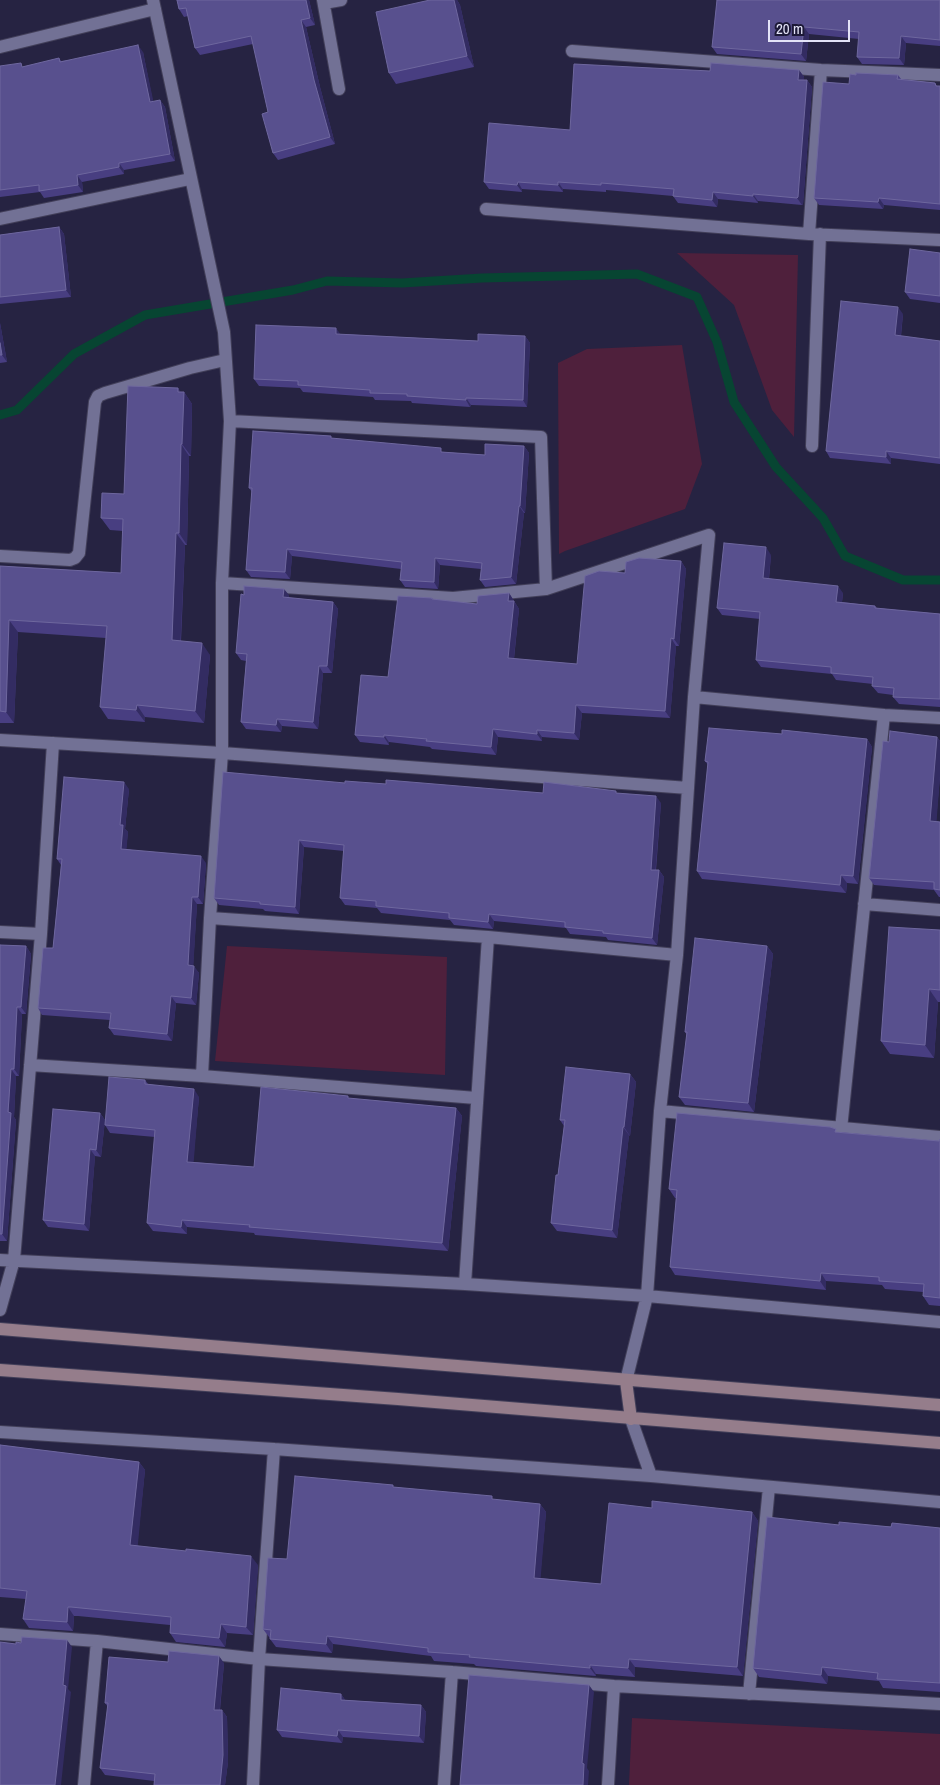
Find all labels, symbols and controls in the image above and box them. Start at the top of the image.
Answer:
scale bar [770,10,852,42]
text: 20 m [776,18,803,39]

